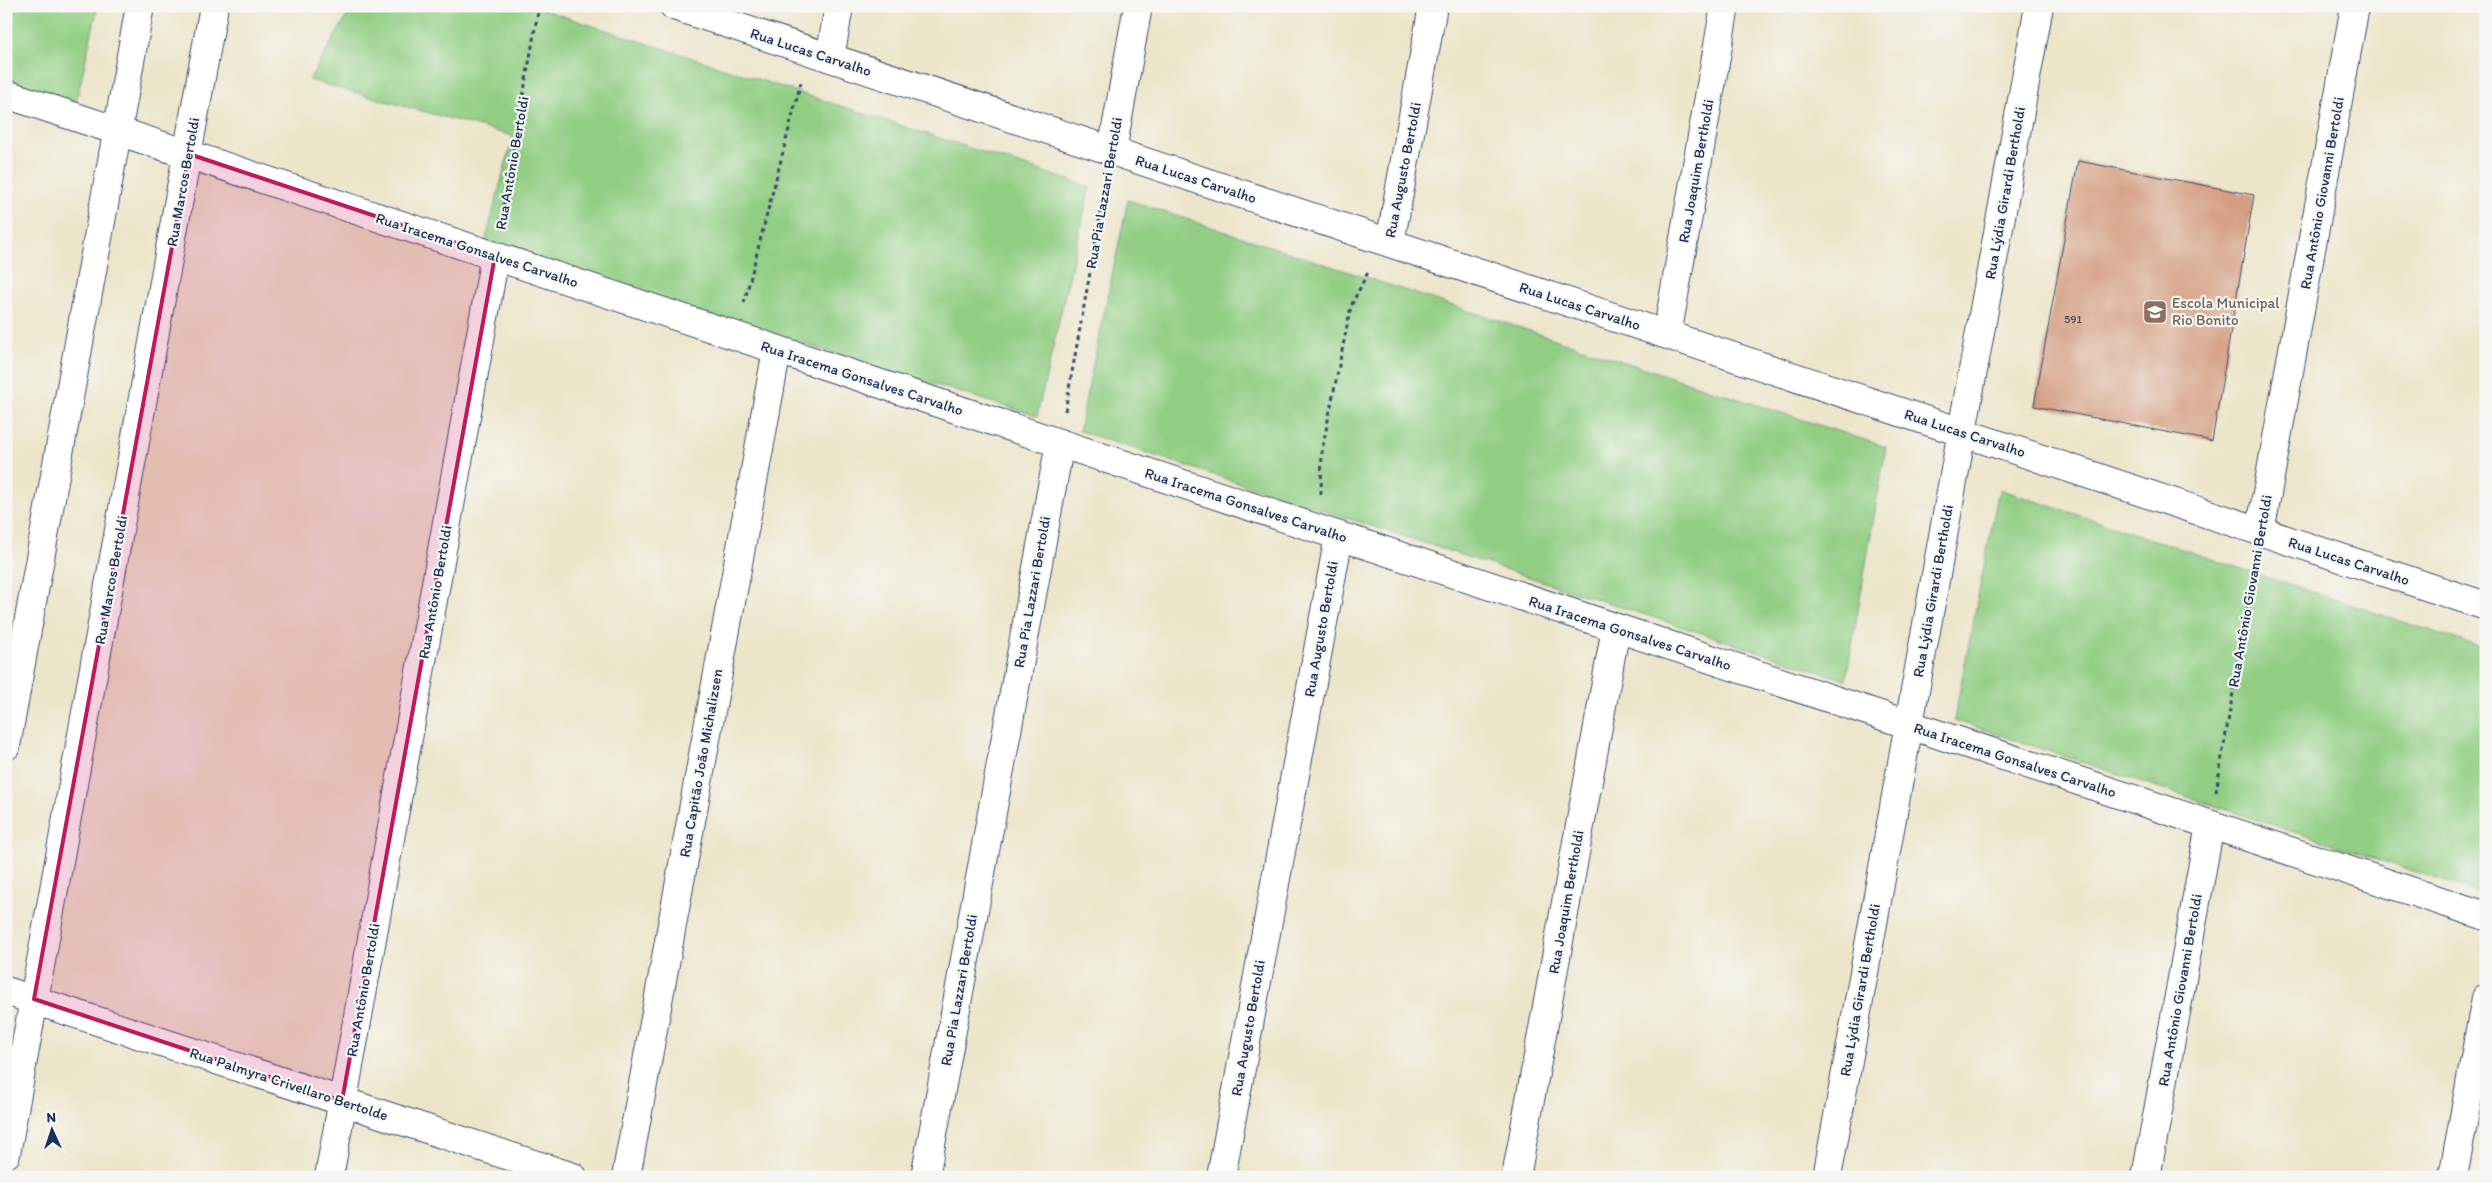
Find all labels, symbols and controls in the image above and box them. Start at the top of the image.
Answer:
street label: Rua Lucas Carvalho [748,24,874,80]
street label: Rua Antônio Bertoldi [491,95,533,231]
street label: Rua Antônio Giovanni Bertoldi [2296,95,2348,291]
street label: Rua Joaquim Bertholdi [1674,98,1718,244]
street label: Rua Augusto Bertoldi [1381,101,1425,239]
street label: Rua Lýdia Girardi Bertholdi [1981,105,2029,281]
street label: Rua Marcos Bertoldi [163,116,203,248]
street label: Rua Pia Lazzari Bertoldi [1082,116,1126,270]
street label: Rua Lucas Carvalho [1133,151,1259,207]
street label: Rua Iracema Gonsalves Carvalho [373,209,581,291]
street label: Rua Lucas Carvalho [1517,278,1643,334]
place label: Escola Municipal Rio Bonito [2172,294,2280,329]
school or university icon: Escola Municipal Rio Bonito [2142,299,2168,325]
house number: 591 [2064,312,2082,326]
street label: Rua Iracema Gonsalves Carvalho [758,337,966,419]
street label: Rua Lucas Carvalho [1902,405,2028,461]
street label: Rua Iracema Gonsalves Carvalho [1142,464,1350,546]
street label: Rua Antônio Giovanni Bertoldi [2224,493,2276,689]
street label: Rua Lýdia Girardi Bertholdi [1909,503,1957,679]
street label: Rua Marcos Bertoldi [91,514,131,646]
street label: Rua Pia Lazzari Bertoldi [1010,515,1054,669]
street label: Rua Antônio Bertoldi [414,524,456,660]
street label: Rua Lucas Carvalho [2286,533,2412,589]
street label: Rua Augusto Bertoldi [1300,560,1342,698]
street label: Rua Iracema Gonsalves Carvalho [1526,592,1734,674]
street label: Rua Capitão João Michalizsen [676,667,727,859]
street label: Rua Iracema Gonsalves Carvalho [1911,719,2119,801]
street label: Rua Joaquim Bertholdi [1544,829,1588,975]
street label: Rua Antônio Giovanni Bertoldi [2154,892,2206,1088]
street label: Rua Lýdia Girardi Bertholdi [1836,902,1884,1078]
street label: Rua Pia Lazzari Bertoldi [937,913,981,1067]
street label: Rua Antônio Bertoldi [342,922,384,1058]
street label: Rua Augusto Bertoldi [1227,959,1269,1097]
street label: Rua Palmyra Crivellaro Bertolde [188,1043,390,1125]
north arrow [28,1106,78,1156]
text: N [46,1109,57,1126]

